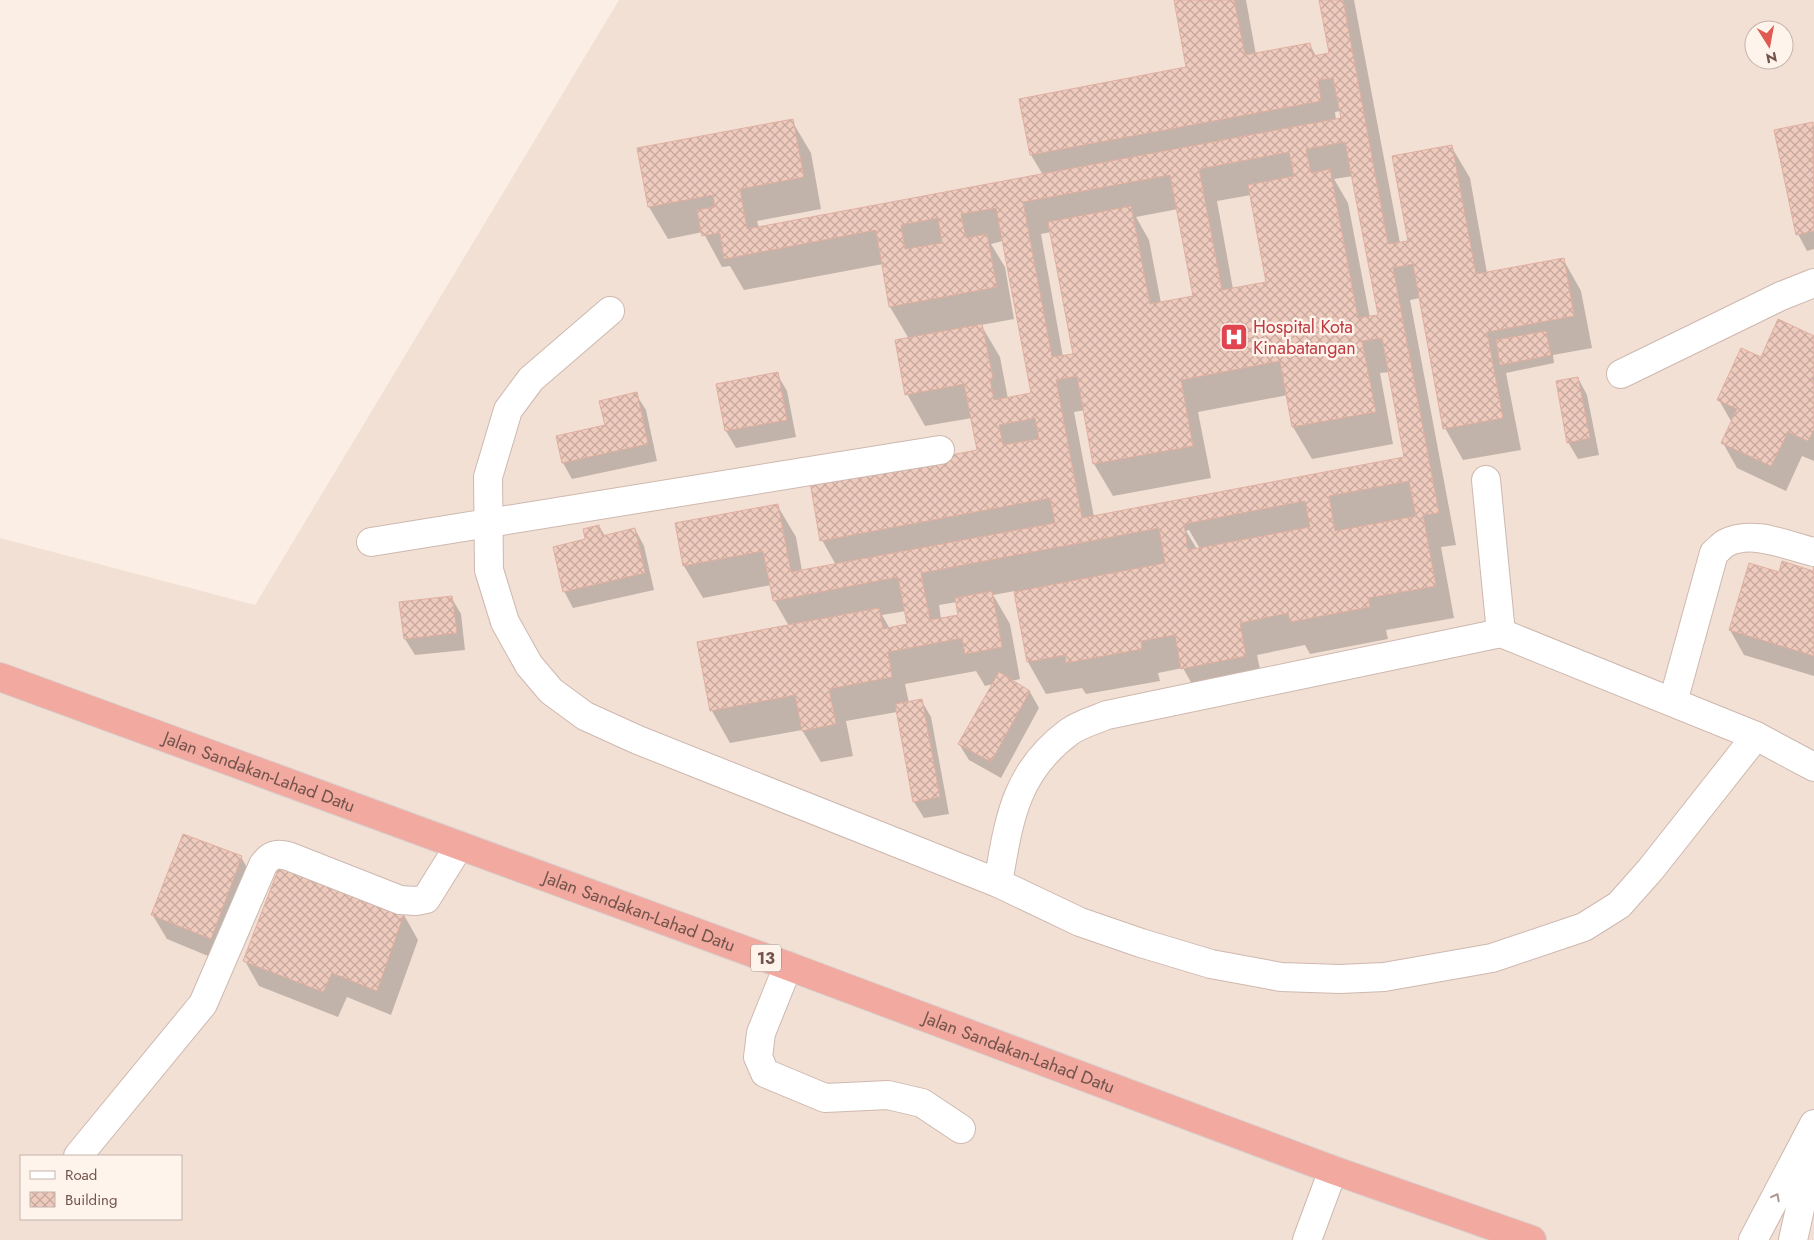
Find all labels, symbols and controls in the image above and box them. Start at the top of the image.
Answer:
north arrow [1744,20,1794,70]
text: N [1764,47,1779,69]
place label: Hospital Kota Kinabatangan [1253,314,1356,361]
hospital icon: Hospital Kota Kinabatangan [1219,322,1249,352]
street label: Jalan Sandakan-Lahad Datu [158,724,359,819]
street label: Jalan Sandakan-Lahad Datu [538,864,739,959]
road number: 13 [751,944,781,971]
street label: Jalan Sandakan-Lahad Datu [918,1004,1119,1100]
legend [20,1155,182,1220]
text: Road [65,1164,97,1186]
text: Building [65,1189,117,1211]
one-way arrow [1770,1193,1780,1202]

